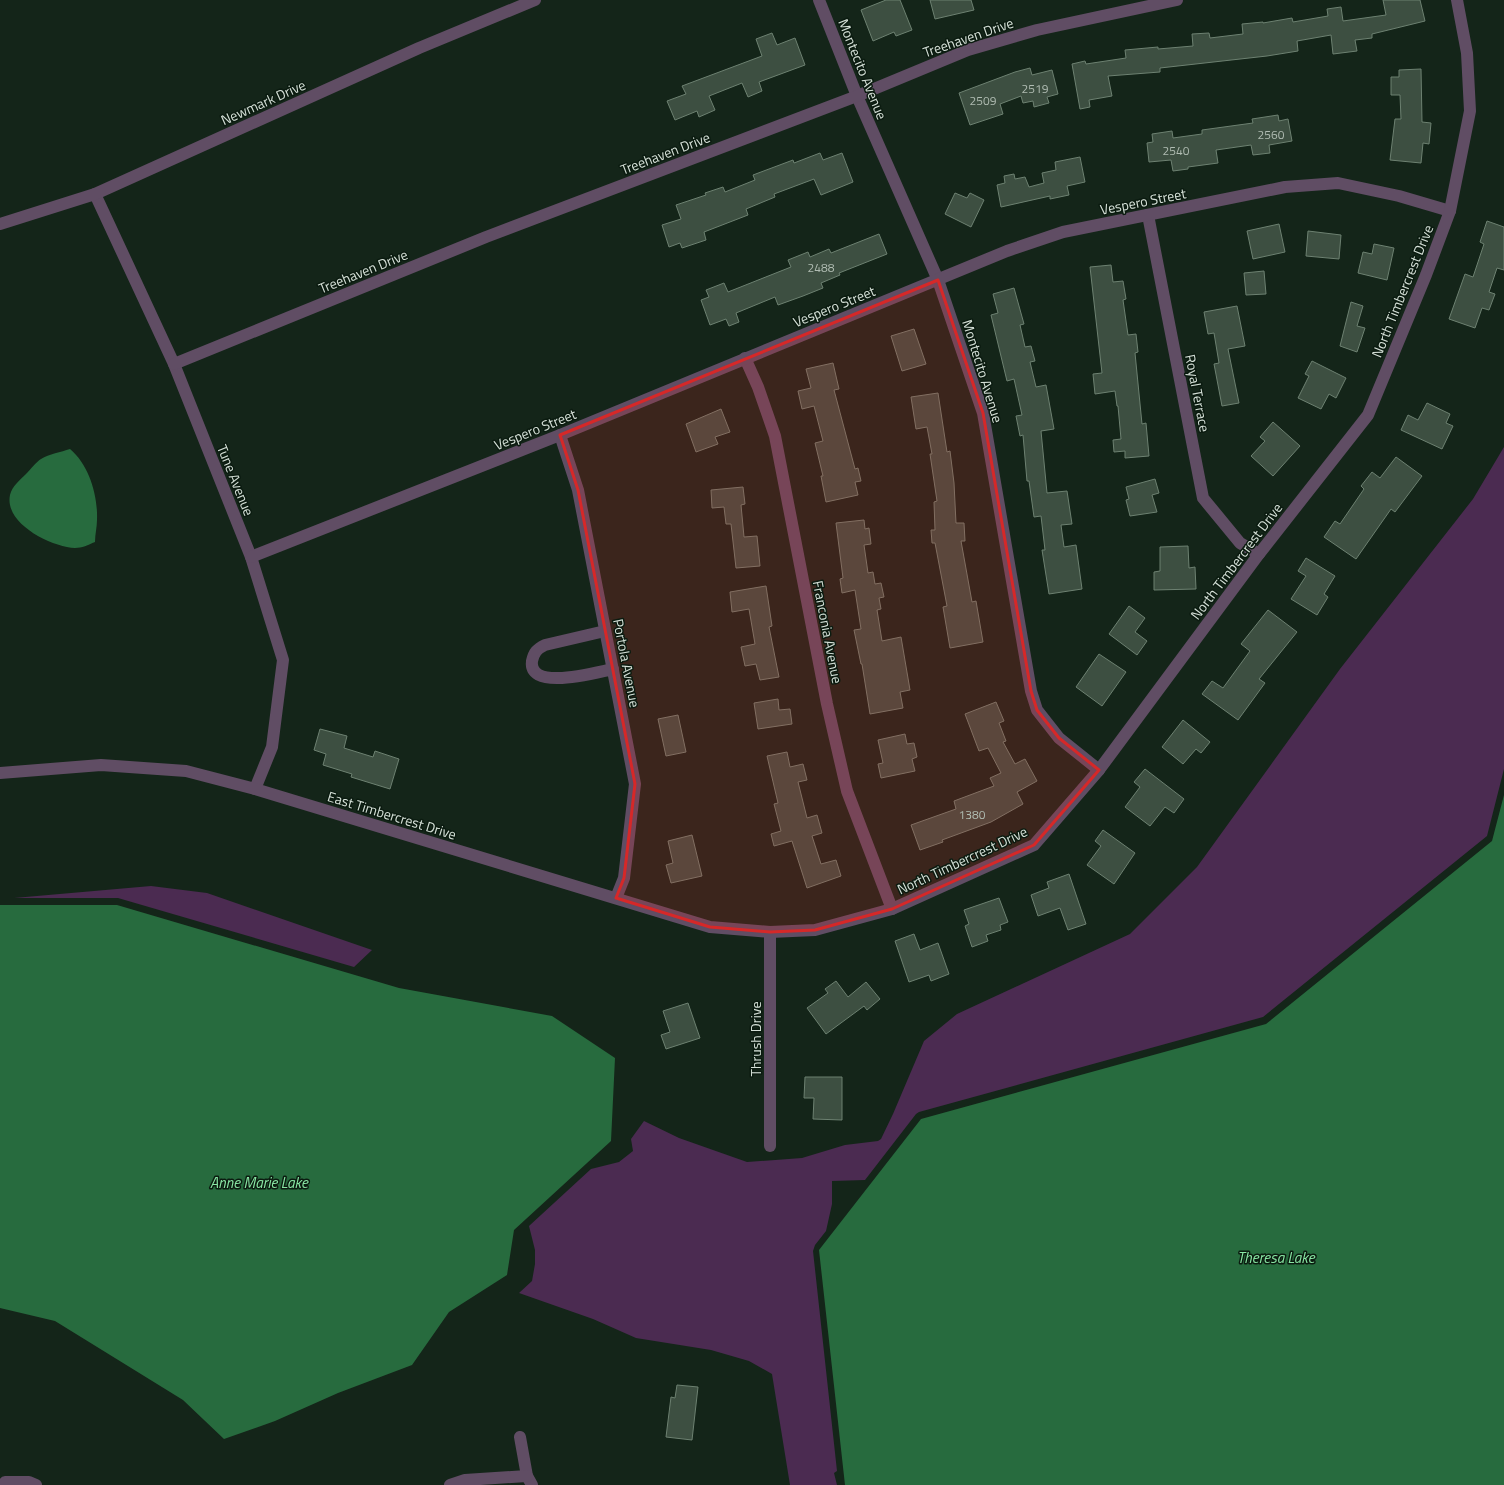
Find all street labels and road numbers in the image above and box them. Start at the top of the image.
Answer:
street label: Treehaven Drive [920,12,1016,62]
street label: Montecito Avenue [833,16,893,122]
street label: Newmark Drive [217,74,309,130]
street label: Treehaven Drive [617,126,713,180]
street label: Vespero Street [1098,182,1188,220]
street label: North Timbercrest Drive [1366,222,1438,360]
street label: Treehaven Drive [315,244,411,298]
street label: Vespero Street [790,280,878,332]
street label: Montecito Avenue [957,317,1009,425]
street label: Royal Terrace [1180,352,1216,434]
street label: Vespero Street [491,403,579,455]
street label: Tune Avenue [212,441,260,519]
street label: North Timbercrest Drive [1185,498,1287,624]
street label: Franconia Avenue [808,579,848,685]
street label: Portola Avenue [608,617,646,709]
street label: East Timbercrest Drive [325,785,459,845]
street label: North Timbercrest Drive [893,821,1031,899]
street label: Thrush Drive [745,1002,766,1076]

